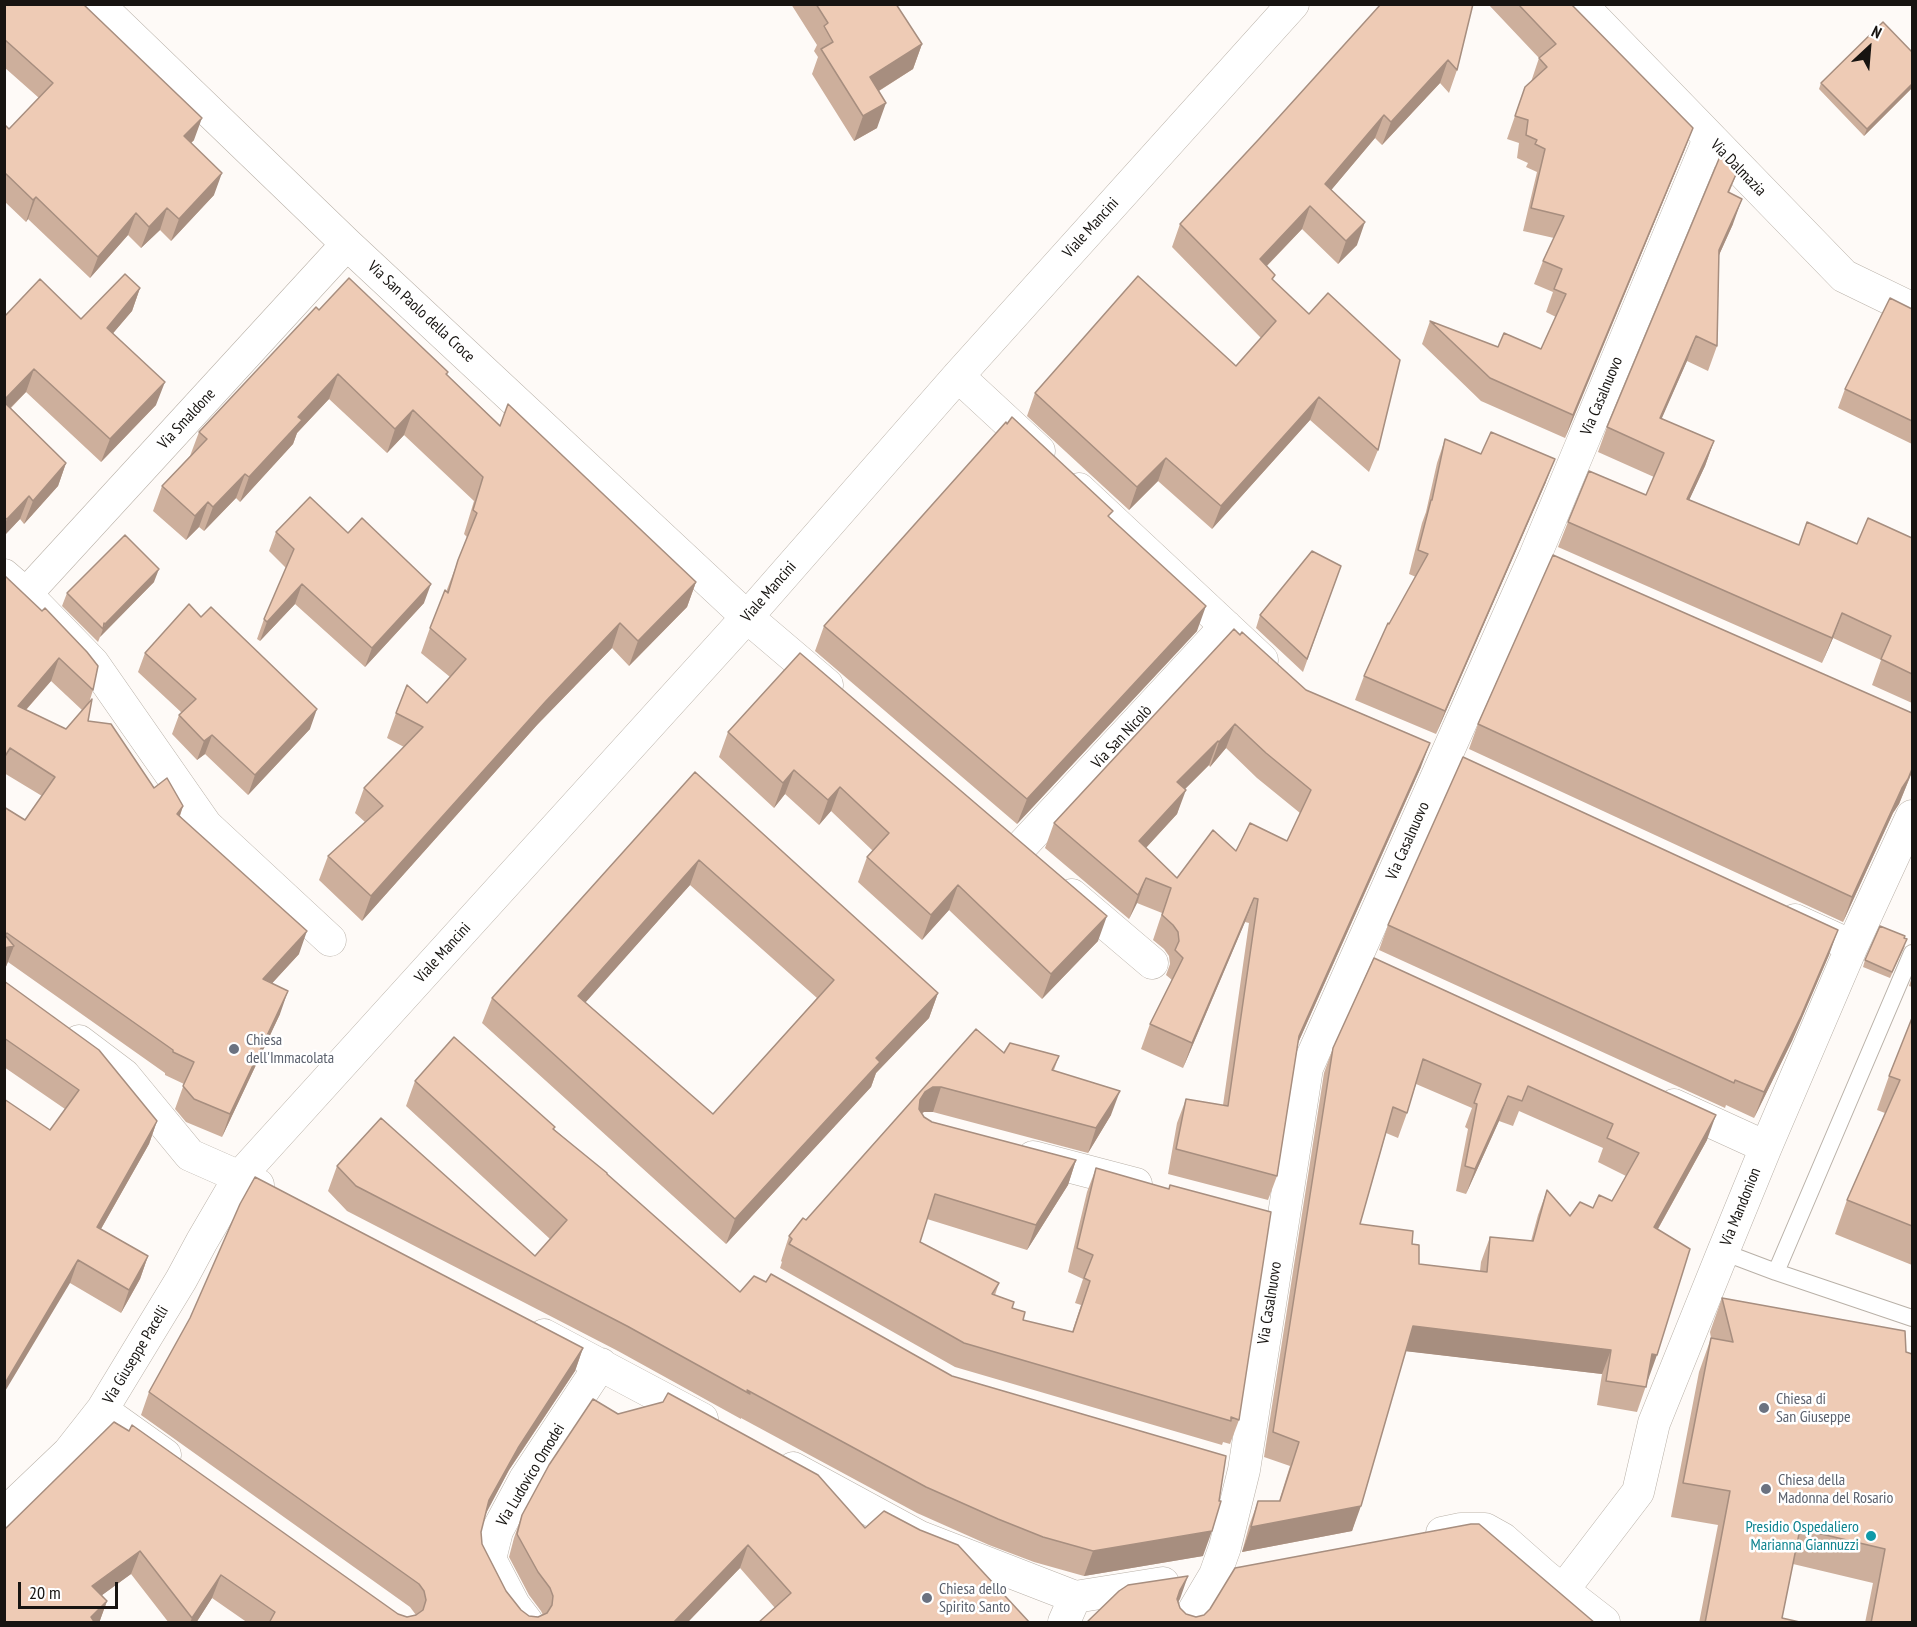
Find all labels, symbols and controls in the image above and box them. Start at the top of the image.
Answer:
north arrow [1839,18,1899,78]
text: N [1869,21,1885,43]
street label: Via Dalmazia [1706,136,1770,200]
street label: Viale Mancini [1059,194,1123,262]
street label: Via San Paolo della Croce [363,257,479,367]
street label: Via Casalnuovo [1577,354,1627,438]
street label: Via Smaldone [154,385,220,453]
street label: Viale Mancini [737,558,801,626]
street label: Via San Nicolò [1088,701,1156,773]
street label: Via Casalnuovo [1382,799,1434,883]
street label: Viale Mancini [411,919,475,987]
place label: Chiesa dell'Immacolata [246,1030,334,1068]
marker: Chiesa dell'Immacolata [227,1042,241,1056]
street label: Via Mandonion [1717,1165,1765,1249]
street label: Via Casalnuovo [1254,1260,1286,1346]
street label: Via Giuseppe Pacelli [99,1302,173,1408]
place label: Chiesa di San Giuseppe [1776,1389,1850,1427]
marker: Chiesa di San Giuseppe [1757,1401,1771,1415]
street label: Via Ludovico Omodei [493,1420,569,1530]
place label: Chiesa della Madonna del Rosario [1778,1470,1893,1508]
marker: Chiesa della Madonna del Rosario [1759,1482,1773,1496]
place label: Presidio Ospedaliero Marianna Giannuzzi [1745,1517,1859,1555]
marker: Presidio Ospedaliero Marianna Giannuzzi [1864,1529,1878,1543]
scale bar [21,1570,122,1608]
place label: Chiesa dello Spirito Santo [939,1579,1010,1617]
text: 20 m [29,1581,61,1604]
marker: Chiesa dello Spirito Santo [920,1591,934,1605]

